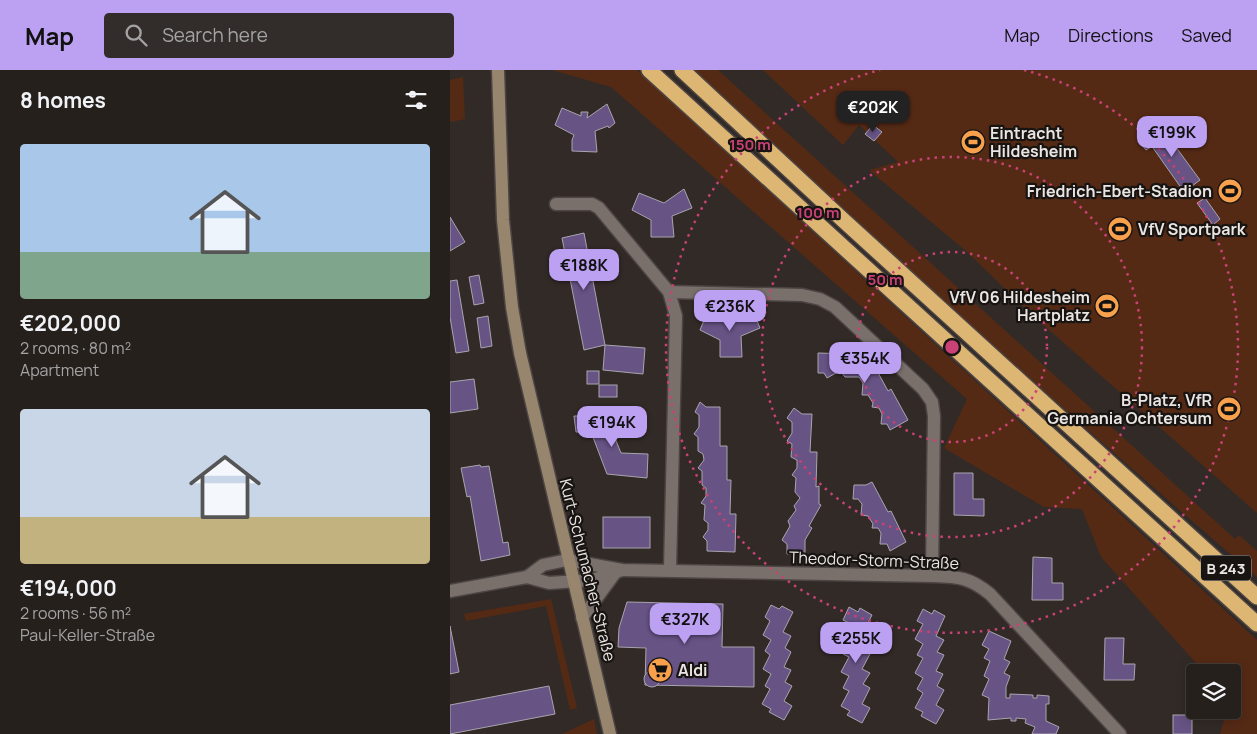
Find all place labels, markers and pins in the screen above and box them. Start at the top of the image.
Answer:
pin: €202K [838,90,908,133]
pin: €199K [1137,116,1207,158]
place label: Eintracht Hildesheim [990,122,1077,162]
sports icon: Eintracht Hildesheim [960,129,986,155]
sports icon: Friedrich-Ebert-Stadion [1217,178,1243,204]
place label: Friedrich-Ebert-Stadion [1027,180,1212,202]
sports icon: VfV Sportpark [1107,216,1133,242]
place label: VfV Sportpark [1138,218,1246,240]
pin: €188K [549,248,619,291]
place label: VfV 06 Hildesheim Hartplatz [949,286,1090,326]
pin: €236K [695,290,765,332]
sports icon: VfV 06 Hildesheim Hartplatz [1094,293,1120,319]
centre of rings [943,338,961,356]
pin: €354K [830,342,900,384]
place label: B-Platz, VfR Germania Ochtersum [1047,389,1212,429]
sports icon: B-Platz, VfR Germania Ochtersum [1216,396,1242,422]
pin: €194K [577,406,647,448]
pin: €327K [650,602,720,645]
pin: €255K [821,622,891,664]
supermarket icon: Aldi [647,657,673,683]
place label: Aldi [678,659,708,681]

